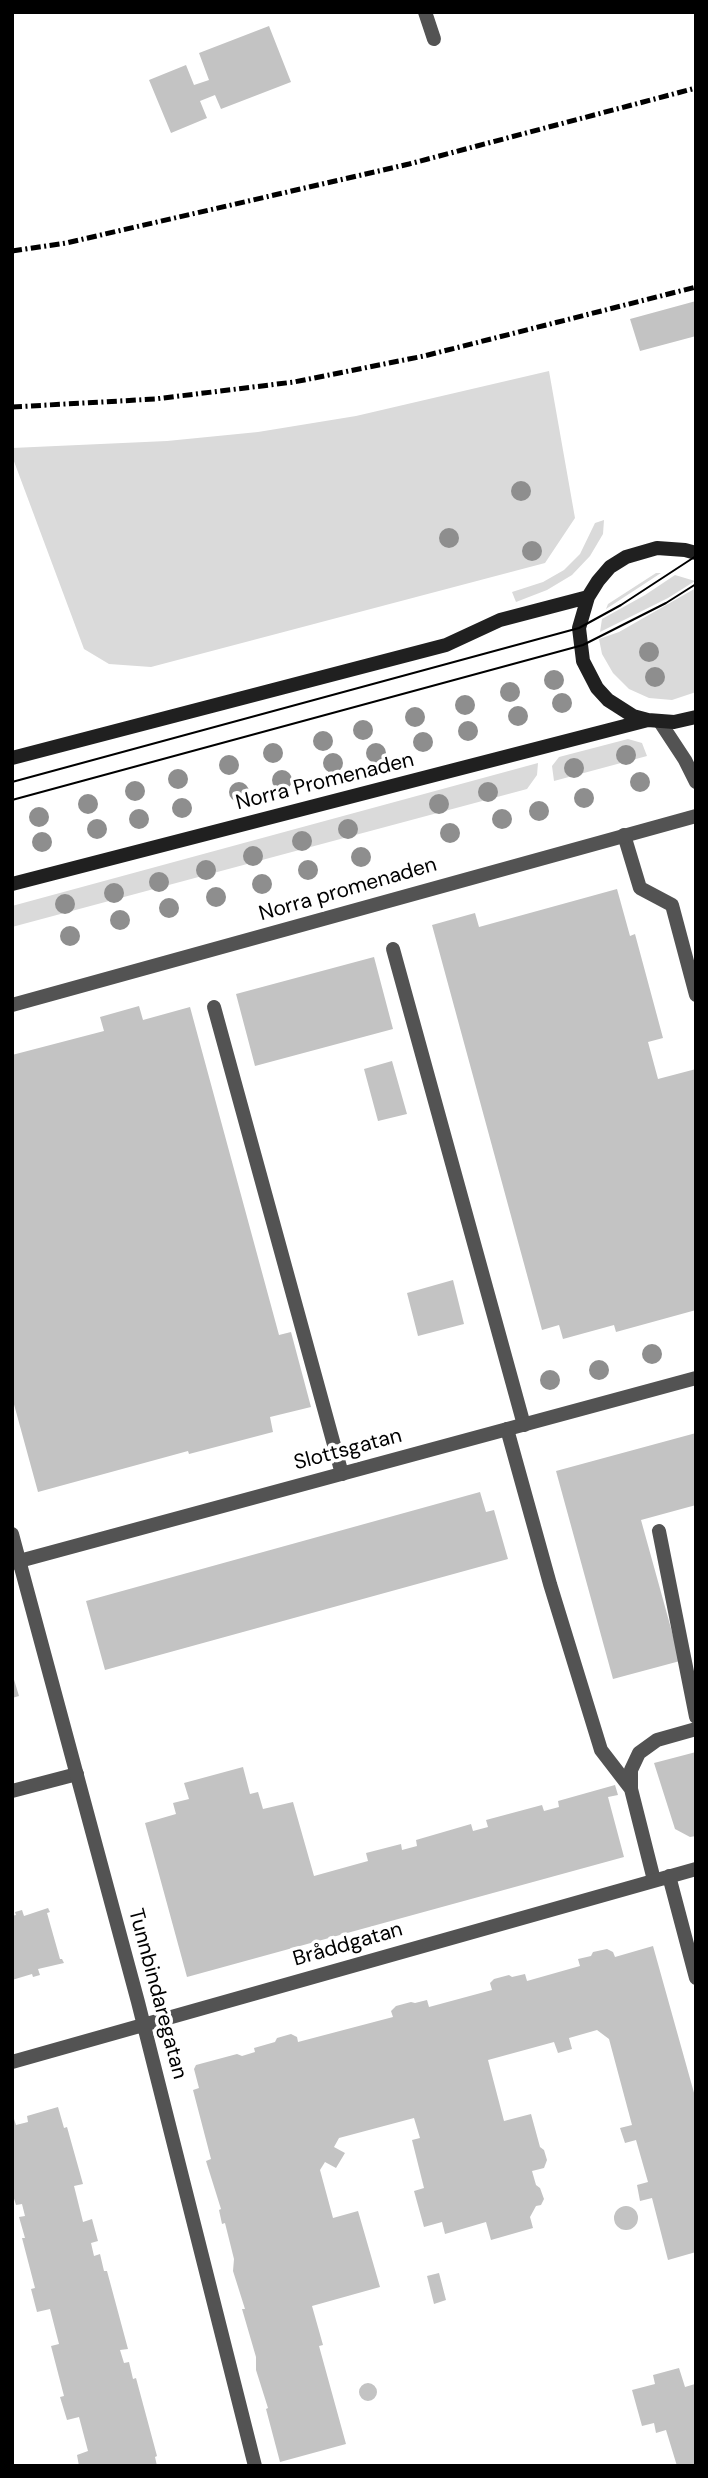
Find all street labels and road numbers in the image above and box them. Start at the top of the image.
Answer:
street label: Norra Promenaden [233,748,417,816]
street label: Norra promenaden [256,853,440,927]
street label: Slottsgatan [291,1424,405,1476]
street label: Tunnbindaregatan [122,1906,192,2082]
street label: Bråddgatan [290,1917,406,1973]

